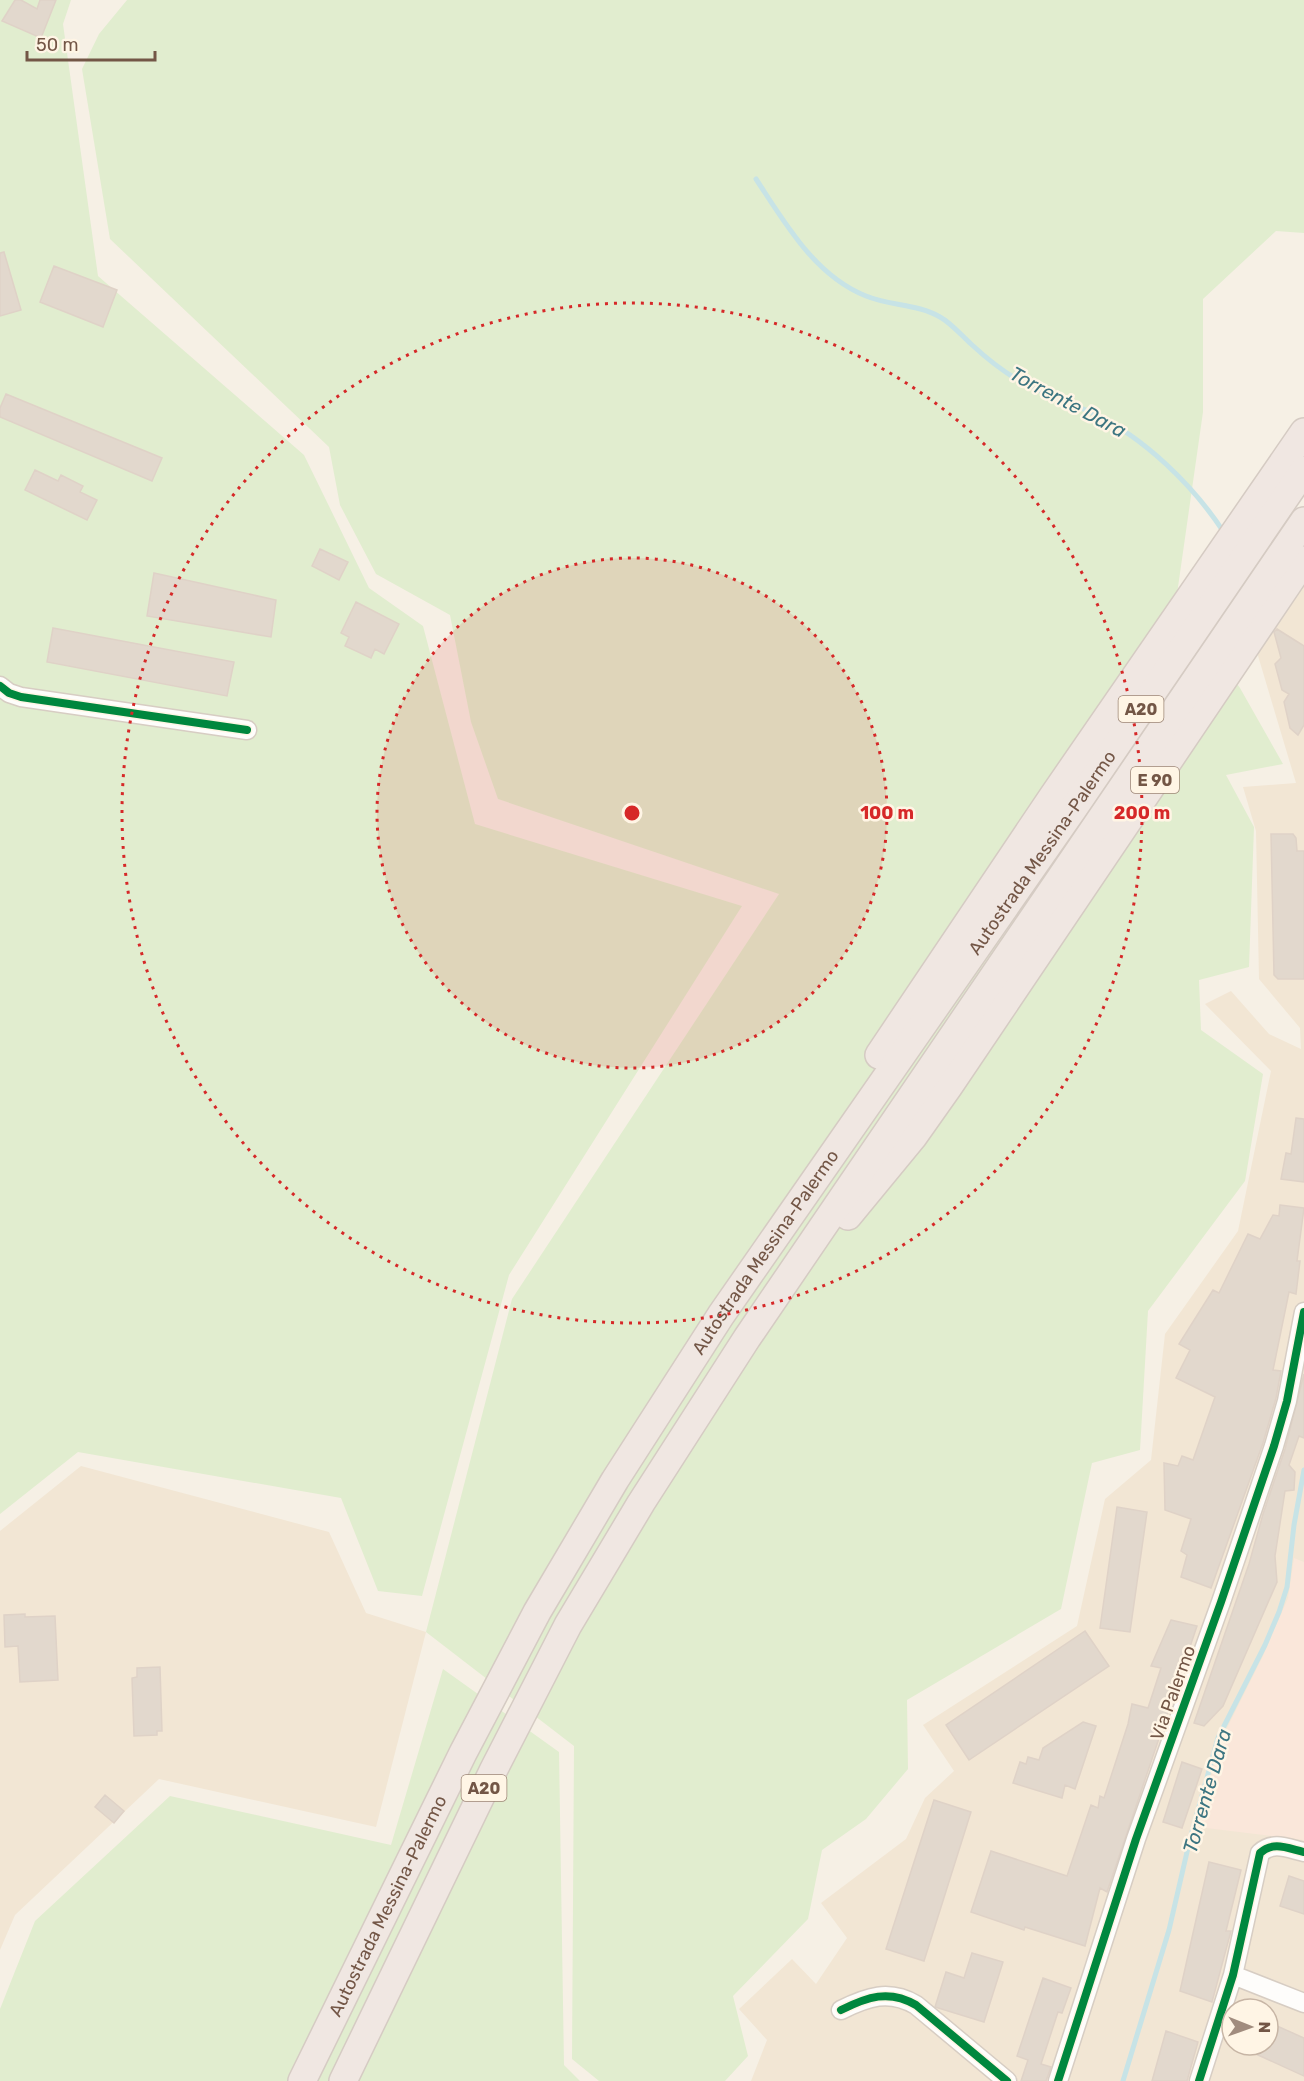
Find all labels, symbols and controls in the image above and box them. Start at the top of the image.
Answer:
scale bar [27,24,154,62]
text: 50 m [36,34,79,56]
water label: Torrente Dara [1006,361,1130,443]
road number: A20 [1118,696,1164,722]
street label: Autostrada Messina-Palermo [964,746,1121,959]
road number: E 90 [1131,767,1179,793]
text: 100 m [860,802,914,824]
text: 200 m [1114,802,1170,824]
centre of rings [622,803,642,823]
street label: Autostrada Messina-Palermo [687,1146,844,1359]
street label: Via Palermo [1146,1643,1200,1743]
water label: Torrente Dara [1178,1726,1236,1856]
road number: A20 [462,1775,506,1801]
street label: Autostrada Messina-Palermo [324,1792,451,2020]
north arrow [1220,1997,1280,2057]
text: N [1255,2021,1274,2033]

